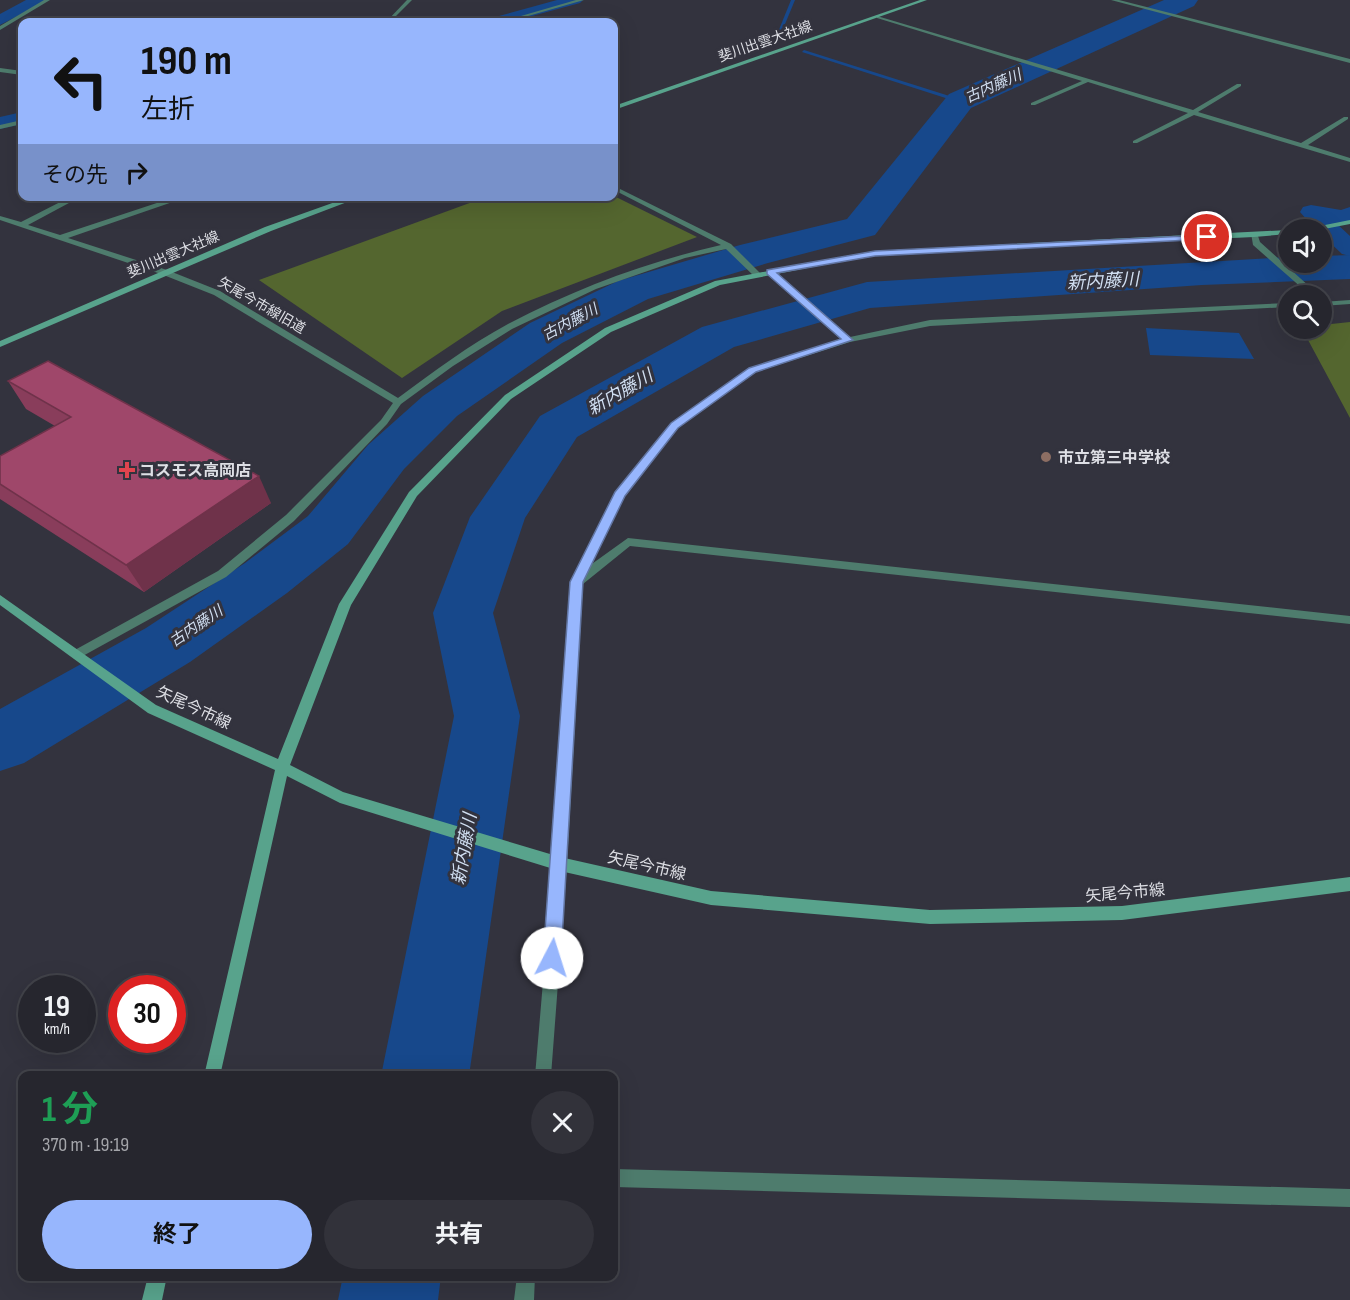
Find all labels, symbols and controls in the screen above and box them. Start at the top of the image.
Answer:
street label: 斐川出雲大社線 [716,17,814,65]
text: 190 m [141,36,232,87]
icon: left [42,42,120,120]
water label: 古内藤川 [962,65,1026,107]
text: 左折 [141,94,195,126]
icon: right [120,156,153,189]
text: その先 [42,162,108,189]
pin [1181,211,1232,262]
map controls [1278,219,1332,339]
button: sound [1278,219,1332,273]
icon: arrive [1190,220,1223,253]
street label: 斐川出雲大社線 [125,227,222,281]
water label: 新内藤川 [1067,269,1142,294]
street label: 矢尾今市線旧道 [215,274,308,337]
button: search [1278,285,1332,339]
water label: 古内藤川 [539,299,603,345]
water label: 新内藤川 [584,364,658,420]
place label: 市立第三中学校 [1058,449,1170,468]
marker: 市立第三中学校 [1039,450,1053,464]
place label: コスモス高岡店 [139,462,251,481]
marker: コスモス高岡店 [120,463,134,477]
water label: 古内藤川 [166,601,228,651]
street label: 矢尾今市線 [153,683,234,734]
water label: 新内藤川 [448,810,481,886]
street label: 矢尾今市線 [606,848,688,885]
street label: 矢尾今市線 [1084,881,1166,906]
position arrow [520,926,584,990]
speed limit sign: 30 [108,975,186,1053]
text: 19 [44,989,70,1025]
text: km/h [44,1020,70,1039]
text: 1 分 [42,1089,98,1132]
button: close [531,1091,594,1154]
text: 370 m · 19:19 [42,1133,129,1157]
button: 終了 [42,1200,312,1269]
button: 共有 [324,1200,594,1269]

